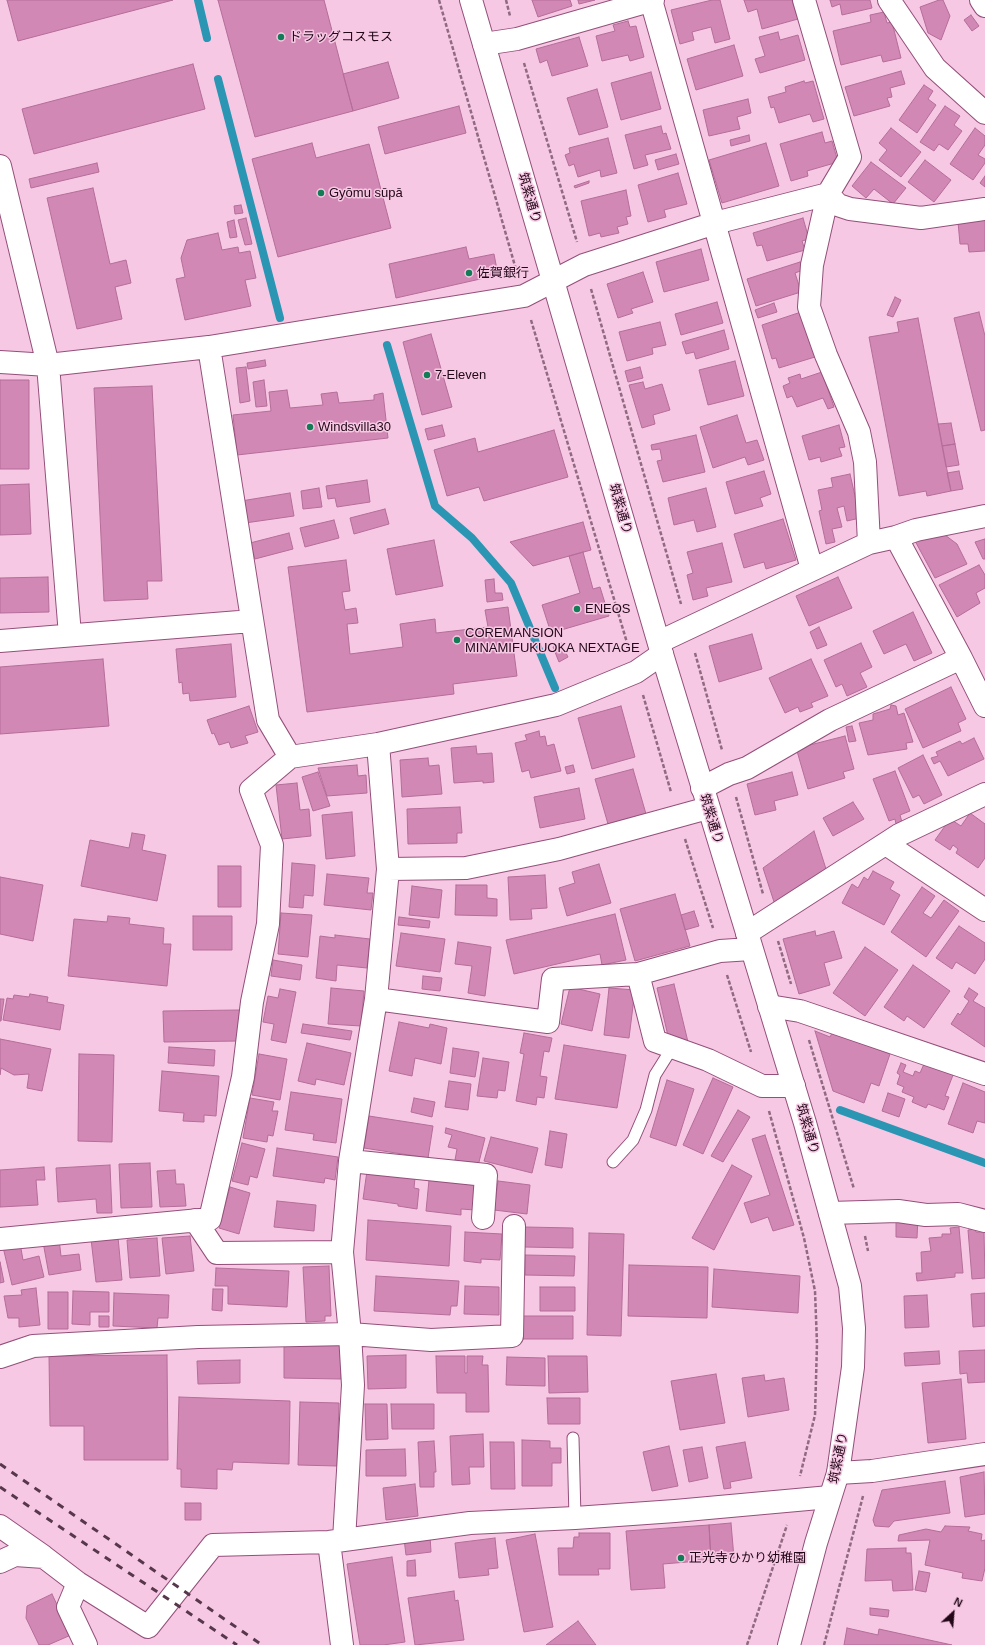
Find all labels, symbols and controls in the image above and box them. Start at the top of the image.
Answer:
place label: ドラッグコスモス [289,29,393,45]
marker: ドラッグコスモス [276,32,286,42]
street label: 筑紫通り [514,171,544,225]
place label: Gyōmu sūpā [329,185,403,201]
marker: Gyōmu sūpā [316,188,326,198]
place label: 佐賀銀行 [477,265,529,281]
marker: 佐賀銀行 [464,268,474,278]
place label: 7-Eleven [435,367,486,383]
marker: 7-Eleven [422,370,432,380]
place label: Windsvilla30 [318,419,391,435]
marker: Windsvilla30 [305,422,315,432]
street label: 筑紫通り [605,482,635,536]
place label: ENEOS [585,601,631,617]
marker: ENEOS [572,604,582,614]
place label: COREMANSION MINAMIFUKUOKA NEXTAGE [465,625,640,656]
marker: COREMANSION MINAMIFUKUOKA NEXTAGE [452,635,462,645]
street label: 筑紫通り [696,792,726,846]
street label: 筑紫通り [792,1102,822,1156]
street label: 筑紫通り [826,1431,852,1485]
place label: 正光寺ひかり幼稚園 [689,1550,806,1566]
marker: 正光寺ひかり幼稚園 [676,1553,686,1563]
north arrow [933,1593,973,1633]
text: N [952,1595,964,1609]

